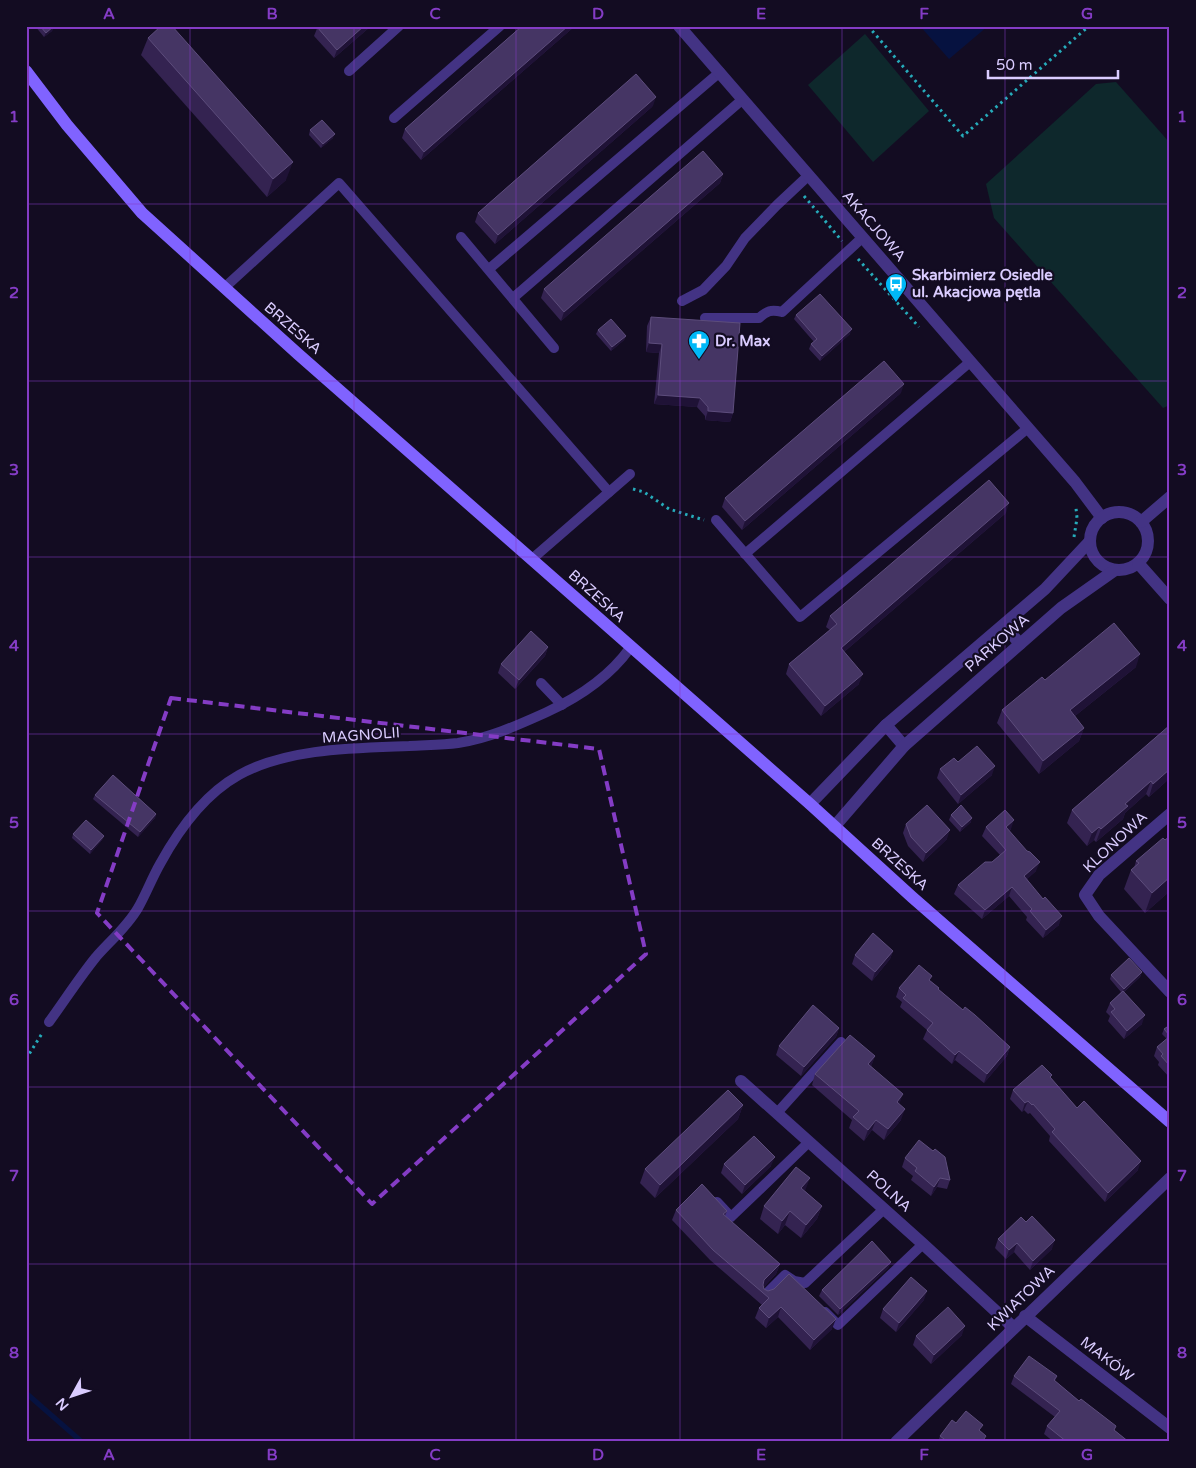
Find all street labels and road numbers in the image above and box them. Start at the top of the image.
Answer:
street label: AKACJOWA [838,187,910,265]
street label: BRZESKA [261,298,325,358]
street label: BRZESKA [565,566,629,626]
street label: PARKOWA [961,610,1033,676]
street label: MAGNOLII [321,723,401,747]
street label: KLONOWA [1079,808,1151,876]
street label: BRZESKA [868,834,932,894]
street label: POLNA [863,1166,915,1216]
street label: KWIATOWA [983,1261,1059,1335]
street label: MAKÓW [1077,1333,1137,1385]

